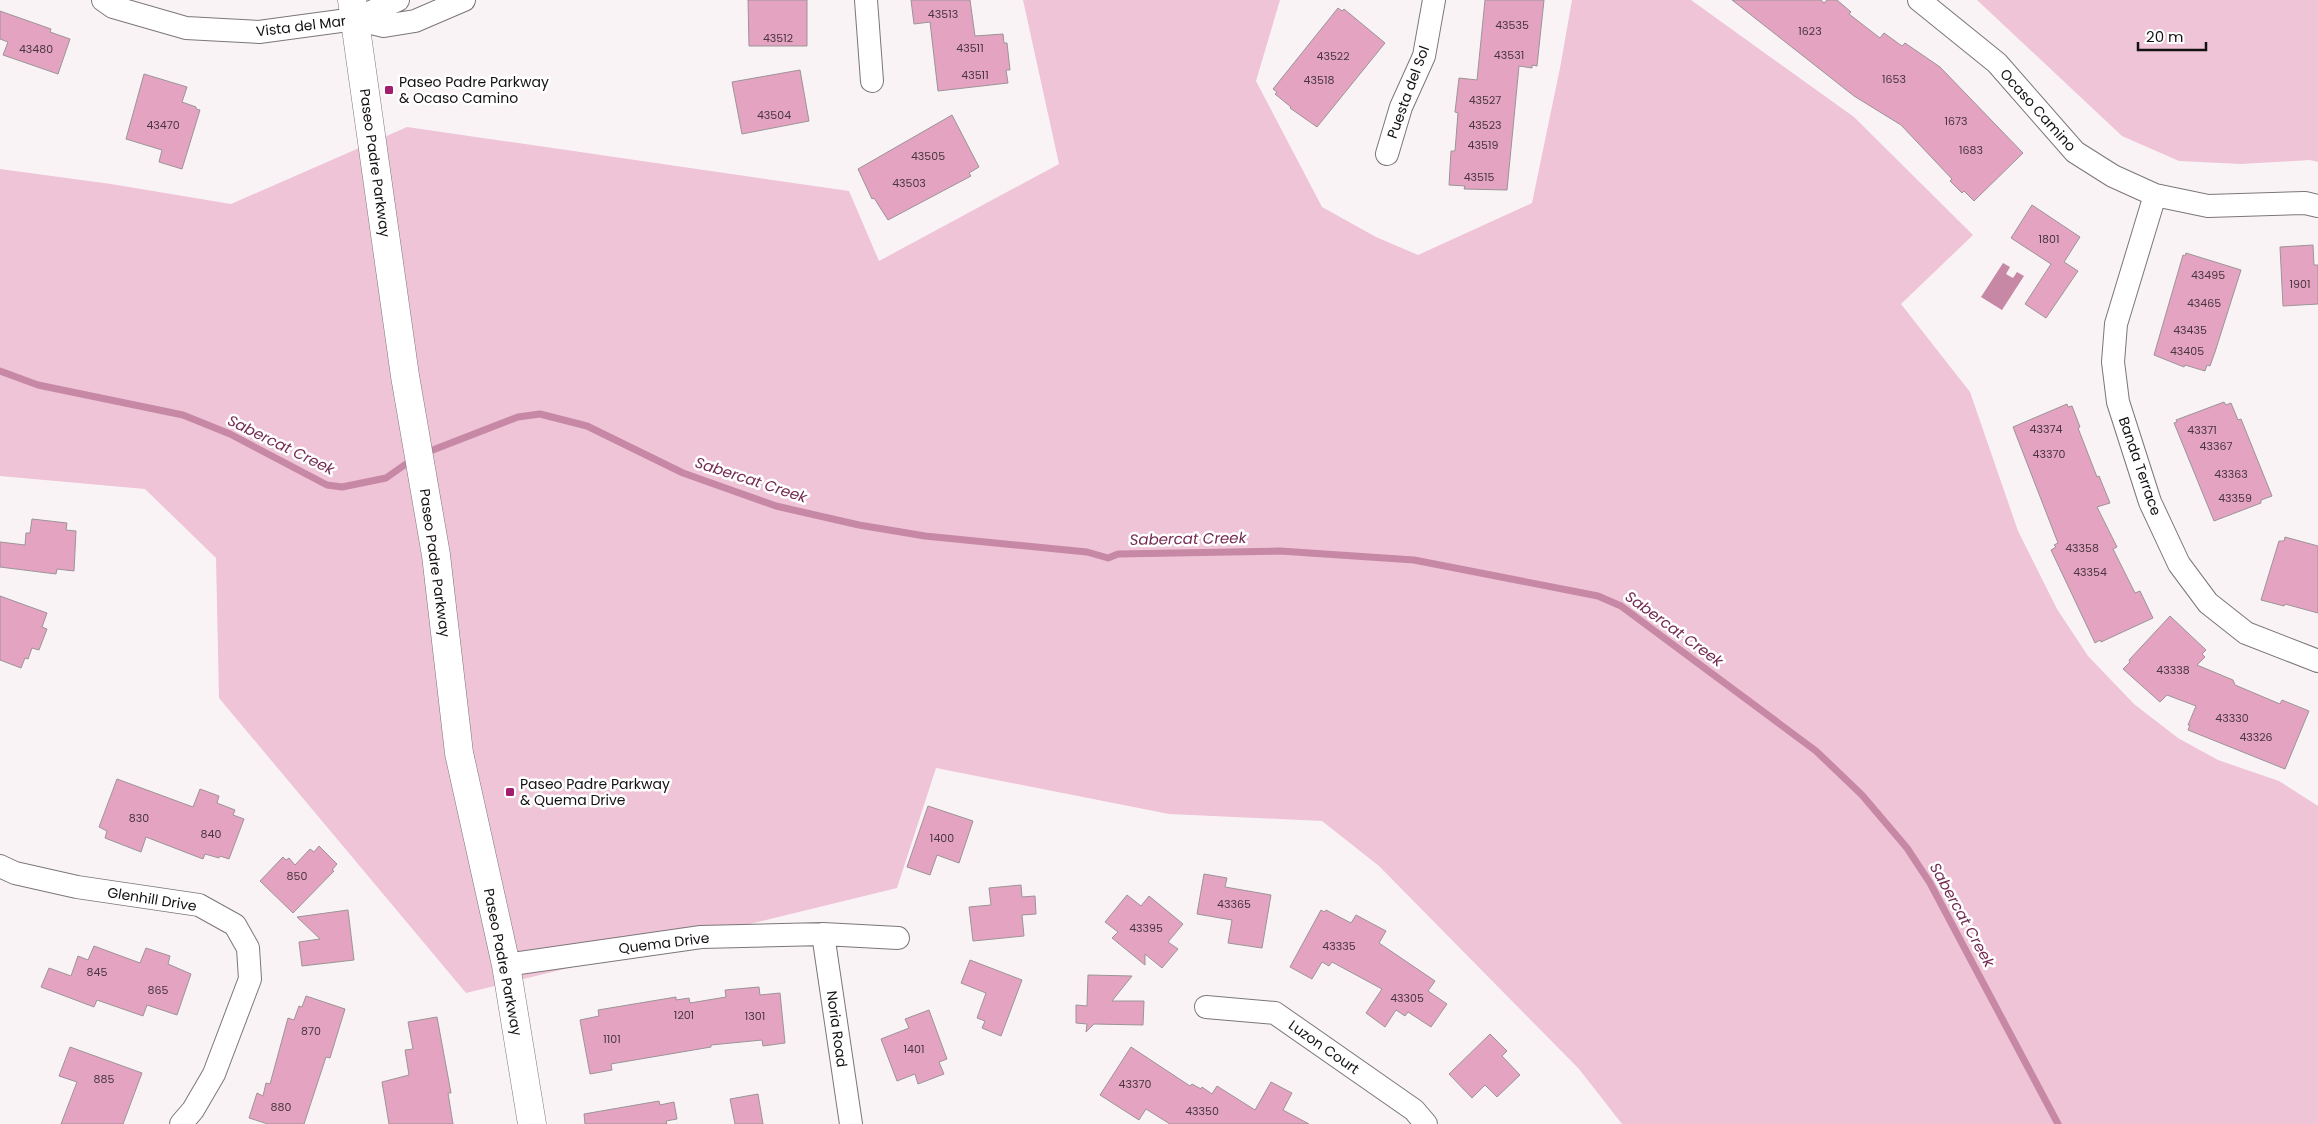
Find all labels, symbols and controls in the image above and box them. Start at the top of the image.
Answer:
house number: 43513 [928,6,958,22]
street label: Vista del Mar [255,11,347,41]
house number: 43535 [1495,17,1529,33]
scale bar [2138,20,2206,52]
house number: 1623 [1798,23,1822,39]
text: 20 m [2146,26,2184,47]
house number: 43512 [763,30,793,46]
house number: 43511 [956,40,984,56]
house number: 43480 [19,41,53,57]
street label: Puesta del Sol [1382,43,1434,141]
house number: 43531 [1494,47,1524,63]
house number: 43522 [1317,48,1349,64]
street label: Ocaso Camino [1995,64,2081,156]
house number: 43511 [961,67,989,83]
house number: 1653 [1882,71,1906,87]
place label: Paseo Padre Parkway & Ocaso Camino [399,72,549,108]
house number: 43518 [1304,72,1334,88]
marker: Paseo Padre Parkway & Ocaso Camino [383,84,395,96]
street label: Paseo Padre Parkway [355,87,395,239]
house number: 43527 [1469,92,1501,108]
house number: 43504 [757,107,791,123]
house number: 1673 [1945,113,1968,129]
house number: 43470 [146,117,180,133]
house number: 43523 [1468,117,1502,133]
house number: 43519 [1468,137,1498,153]
house number: 1683 [1959,142,1983,158]
house number: 43505 [911,148,945,164]
house number: 43515 [1464,169,1494,185]
house number: 43503 [892,175,926,191]
house number: 1801 [2039,231,2059,247]
house number: 43495 [2191,267,2225,283]
house number: 1901 [2290,276,2310,292]
house number: 43465 [2187,295,2221,311]
house number: 43435 [2173,322,2207,338]
house number: 43405 [2170,343,2204,359]
water label: Sabercat Creek [224,410,339,480]
street label: Banda Terrace [2114,414,2166,518]
house number: 43374 [2030,421,2062,437]
house number: 43371 [2187,422,2217,438]
house number: 43367 [2200,438,2232,454]
house number: 43370 [2033,446,2065,462]
water label: Sabercat Creek [692,452,811,508]
house number: 43363 [2214,466,2248,482]
street label: Paseo Padre Parkway [415,487,455,639]
house number: 43359 [2218,490,2252,506]
water label: Sabercat Creek [1130,527,1248,550]
house number: 43358 [2065,540,2099,556]
house number: 43354 [2073,564,2107,580]
water label: Sabercat Creek [1621,586,1729,672]
house number: 43338 [2156,662,2190,678]
house number: 43330 [2215,710,2249,726]
house number: 43326 [2239,729,2273,745]
place label: Paseo Padre Parkway & Quema Drive [520,774,670,810]
marker: Paseo Padre Parkway & Quema Drive [504,786,516,798]
house number: 830 [129,810,149,826]
house number: 840 [201,826,221,842]
house number: 1400 [930,830,954,846]
water label: Sabercat Creek [1925,859,2000,972]
house number: 850 [287,868,307,884]
street label: Glenhill Drive [106,882,198,916]
street label: Paseo Padre Parkway [479,887,527,1038]
house number: 43365 [1217,896,1251,912]
house number: 43395 [1129,920,1163,936]
street label: Quema Drive [617,927,711,958]
house number: 43335 [1322,938,1356,954]
house number: 845 [87,964,107,980]
house number: 865 [148,982,169,998]
street label: Noria Road [822,989,852,1069]
house number: 43305 [1390,990,1424,1006]
house number: 1201 [674,1007,694,1023]
house number: 1301 [745,1008,765,1024]
street label: Luzon Court [1285,1015,1363,1079]
house number: 870 [301,1023,321,1039]
house number: 1101 [603,1031,621,1047]
house number: 1401 [904,1041,924,1057]
house number: 885 [94,1071,114,1087]
house number: 43370 [1119,1076,1151,1092]
house number: 880 [271,1099,291,1115]
house number: 43350 [1185,1103,1219,1119]

